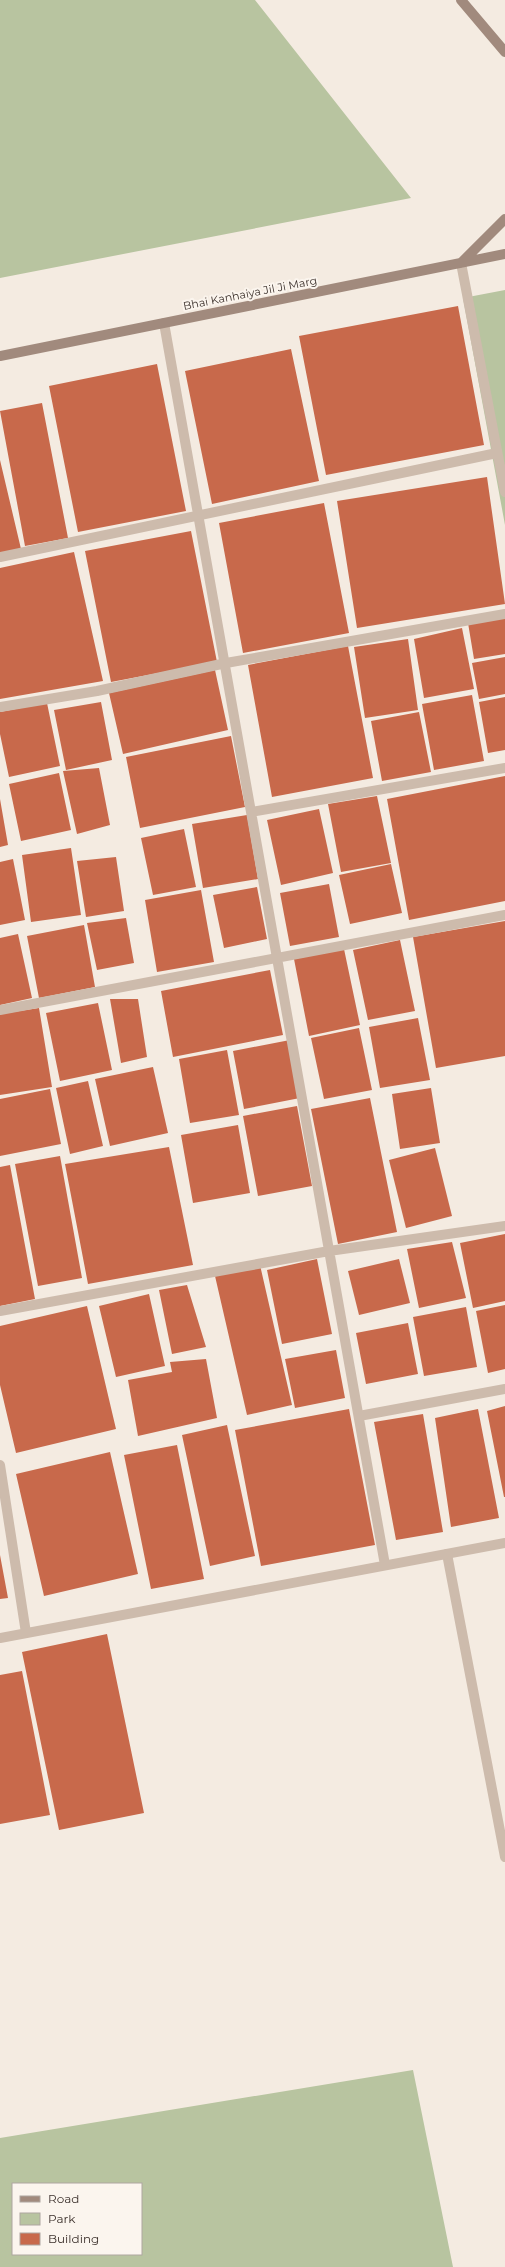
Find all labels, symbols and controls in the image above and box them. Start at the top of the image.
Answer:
street label: Bhai Kanhaiya Jil Ji Marg [182,273,318,313]
legend [12,2183,142,2255]
text: Road [48,2191,79,2206]
text: Park [48,2211,76,2226]
text: Building [48,2231,99,2246]

